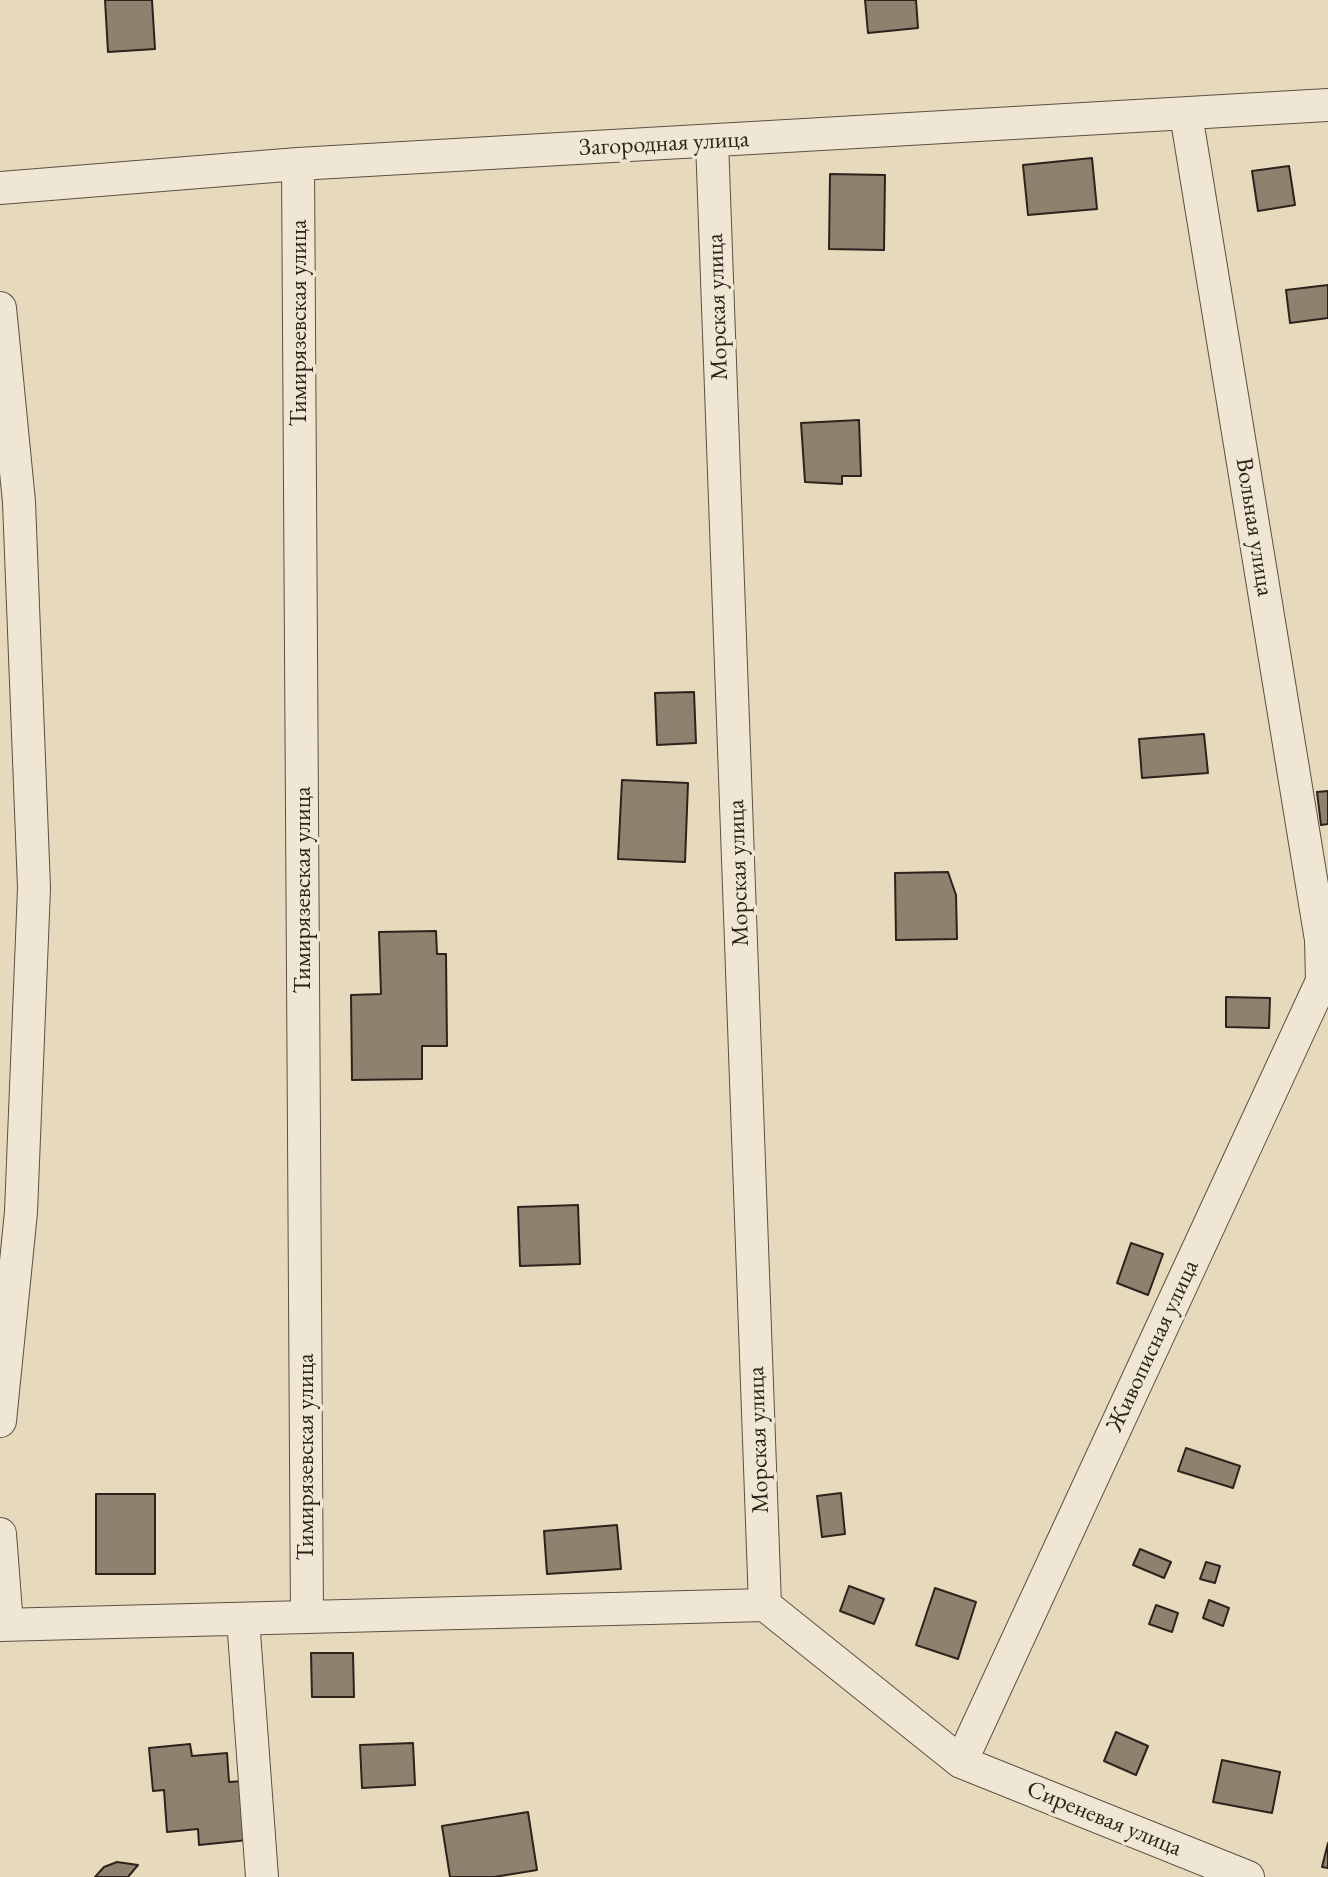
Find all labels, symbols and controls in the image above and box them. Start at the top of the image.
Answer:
street label: Загородная улица [578,125,750,163]
street label: Тимирязевская улица [285,219,313,427]
street label: Морская улица [701,233,735,381]
street label: Вольная улица [1229,456,1279,598]
street label: Тимирязевская улица [289,786,317,994]
street label: Морская улица [722,799,756,947]
street label: Живописная улица [1101,1256,1205,1436]
street label: Тимирязевская улица [292,1353,320,1561]
street label: Морская улица [742,1366,776,1514]
street label: Сиреневая улица [1022,1775,1186,1863]

